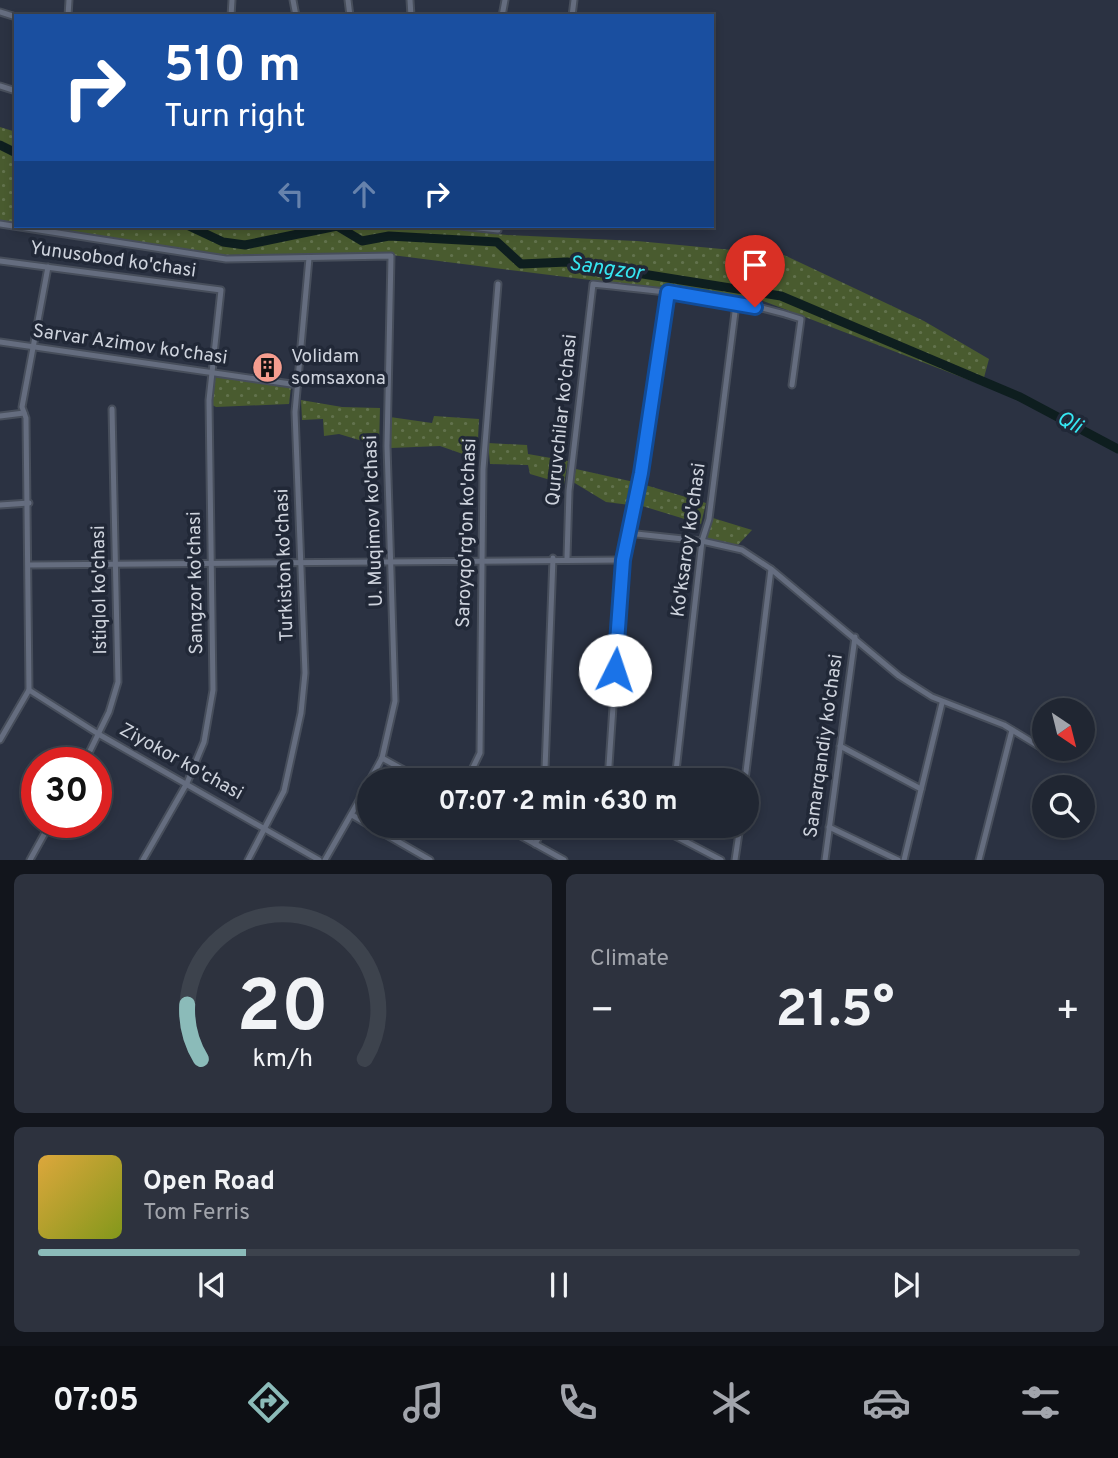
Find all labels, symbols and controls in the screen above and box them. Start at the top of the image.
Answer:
text: 510 m [164,37,301,99]
icon: right [49,42,140,133]
text: Turn right [164,98,306,138]
icon: left [272,175,310,213]
icon: ahead [345,175,383,213]
icon: right [418,175,456,213]
pin [725,235,785,307]
street label: Yunusobod ko'chasi [28,236,198,284]
icon: arrive [736,246,774,284]
water label: Sangzor [567,250,647,288]
street label: Sarvar Azimov ko'chasi [31,319,229,371]
street label: Quruvchilar ko'chasi [541,333,583,507]
place label: Volidam somsaxona [291,345,386,391]
building icon: Volidam somsaxona [251,351,285,385]
water label: Qli [1052,405,1088,442]
street label: U. Muqimov ko'chasi [359,435,389,607]
street label: Saroyqo'rg'on ko'chasi [452,438,482,628]
street label: Ko'ksaroy ko'chasi [666,461,712,619]
street label: Turkiston ko'chasi [270,488,300,642]
street label: Sangzor ko'chasi [183,511,209,655]
street label: Istiqlol ko'chasi [87,525,113,655]
position arrow [578,633,652,707]
street label: Samarqandiy ko'chasi [799,653,849,839]
north arrow [1032,698,1096,761]
map controls [1032,698,1095,838]
street label: Ziyokor ko'chasi [115,718,247,806]
speed limit sign: 30 [21,747,112,838]
button: search [1032,775,1095,838]
text: 07:07 · 2 min · 630 m [439,786,677,819]
text: Climate [590,945,669,974]
text: 20 [237,966,329,1058]
text: 21.5° [776,979,894,1045]
text: − [590,988,615,1037]
text: + [1055,988,1080,1037]
text: km/h [253,1044,313,1076]
text: Open Road [143,1166,275,1199]
text: Tom Ferris [143,1199,250,1228]
icon: previous [193,1266,231,1304]
icon: pause [540,1266,578,1304]
icon: next [887,1266,925,1304]
icon: directions [244,1378,293,1427]
icon: music [399,1378,448,1427]
icon: phone [553,1378,602,1427]
icon: climate [707,1378,756,1427]
icon: car [862,1378,911,1427]
icon: filters [1016,1378,1065,1427]
text: 07:05 [53,1382,139,1422]

